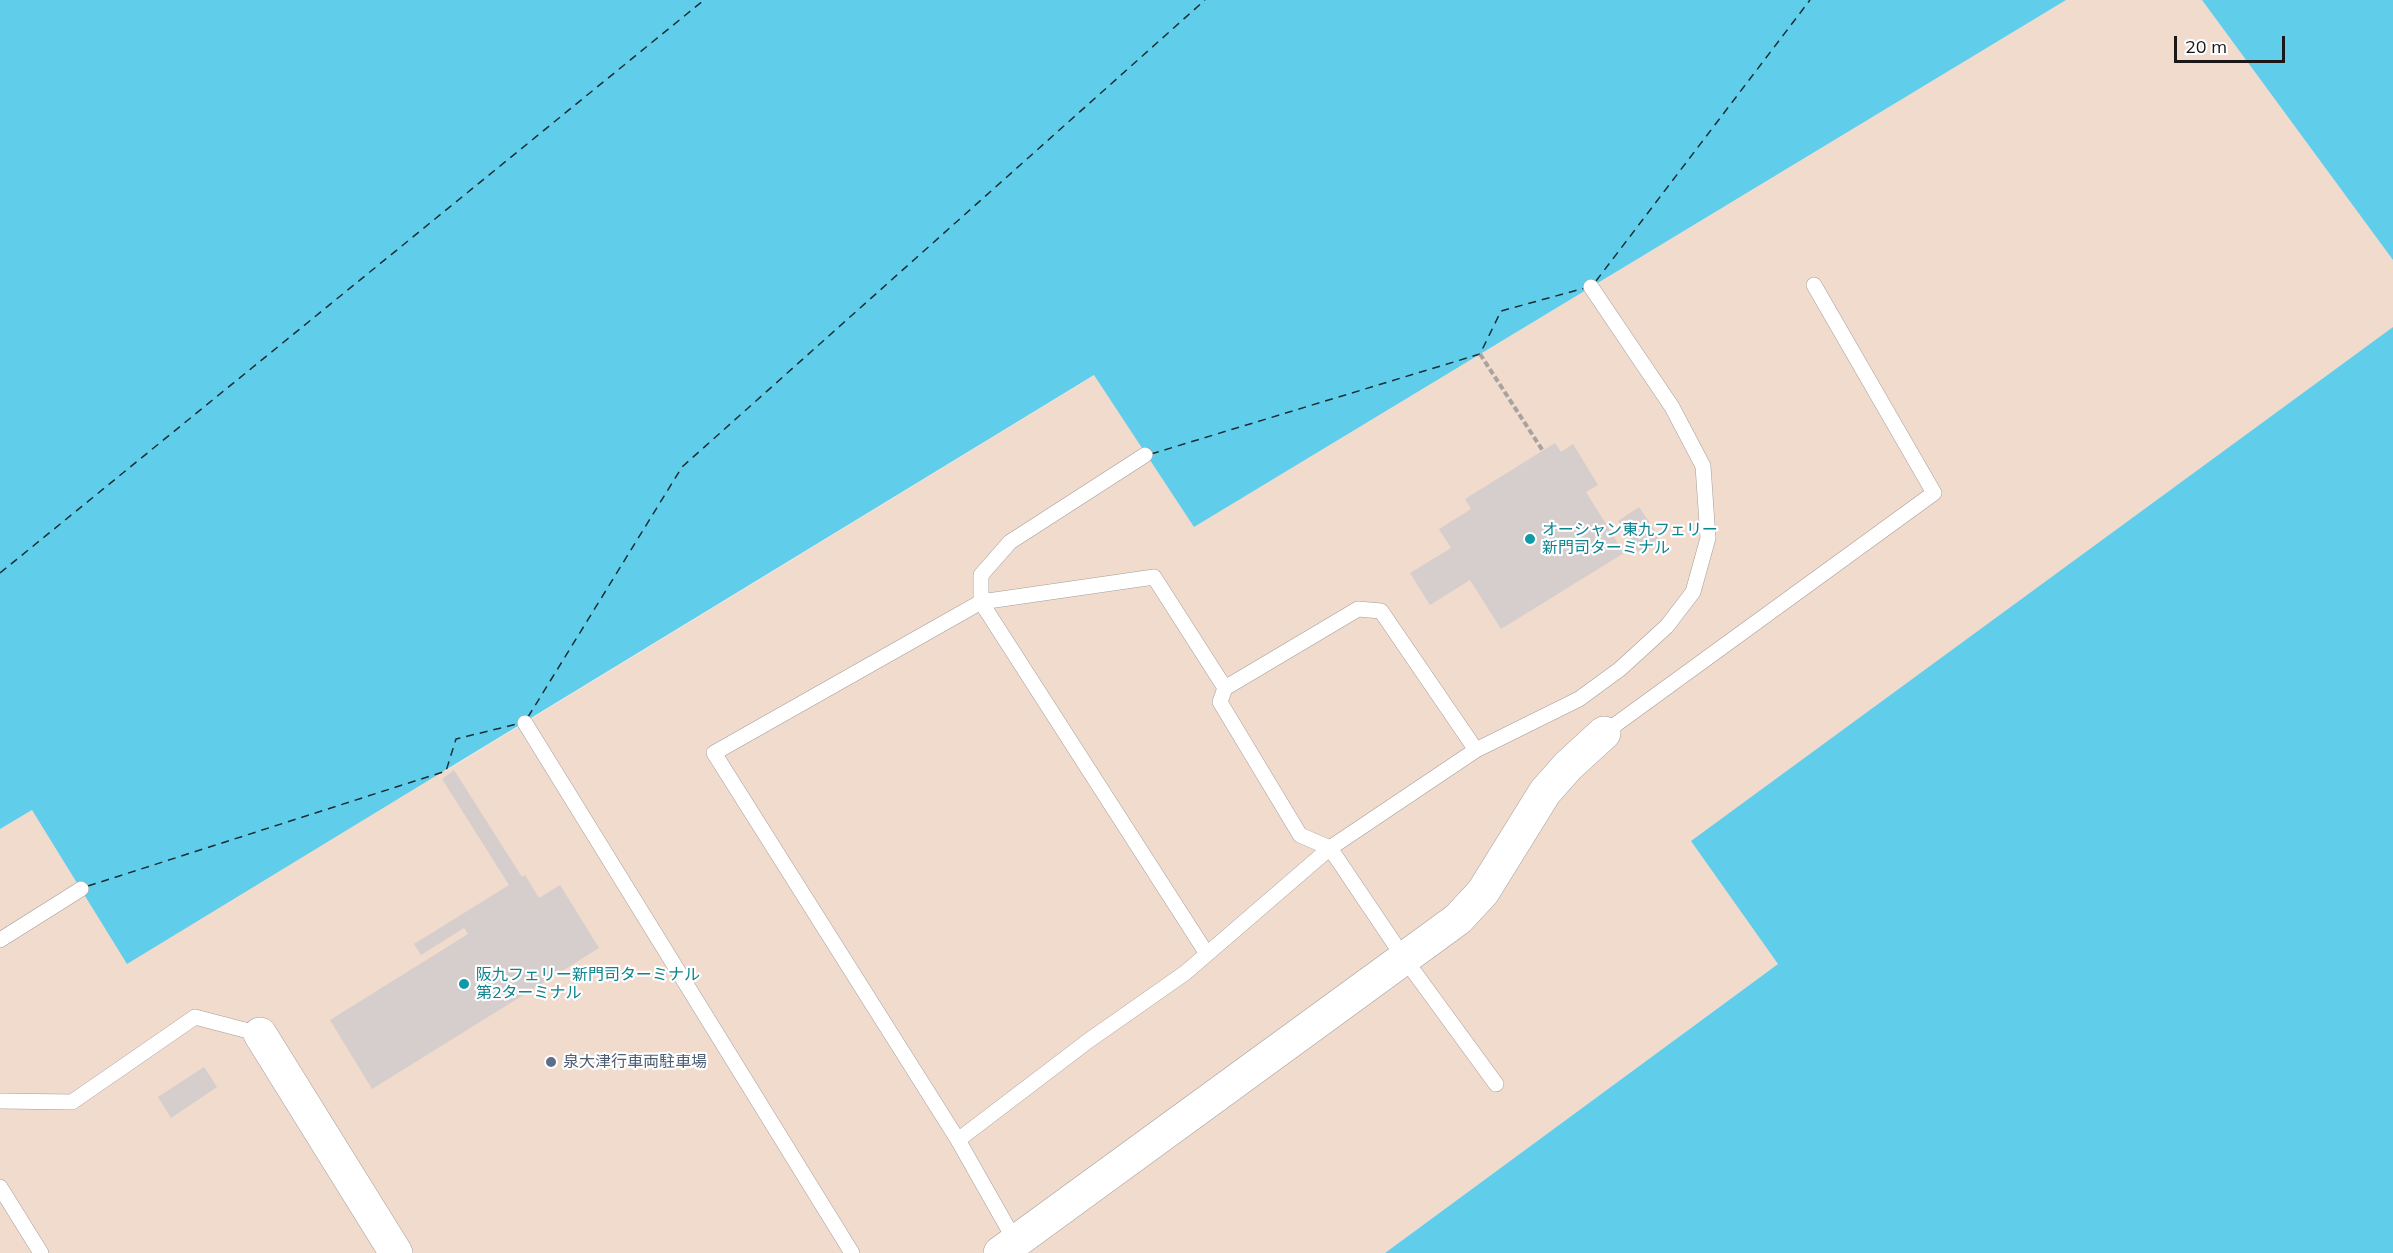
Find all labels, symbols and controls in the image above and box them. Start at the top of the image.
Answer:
scale bar [2177,24,2288,62]
text: 20 m [2185,35,2227,58]
place label: オーシャン東九フェリー 新門司ターミナル [1542,520,1718,558]
marker: オーシャン東九フェリー 新門司ターミナル [1523,532,1537,546]
place label: 阪九フェリー新門司ターミナル 第2ターミナル [476,965,700,1003]
marker: 阪九フェリー新門司ターミナル 第2ターミナル [457,977,471,991]
place label: 泉大津行車両駐車場 [563,1052,707,1072]
marker: 泉大津行車両駐車場 [544,1055,558,1069]

